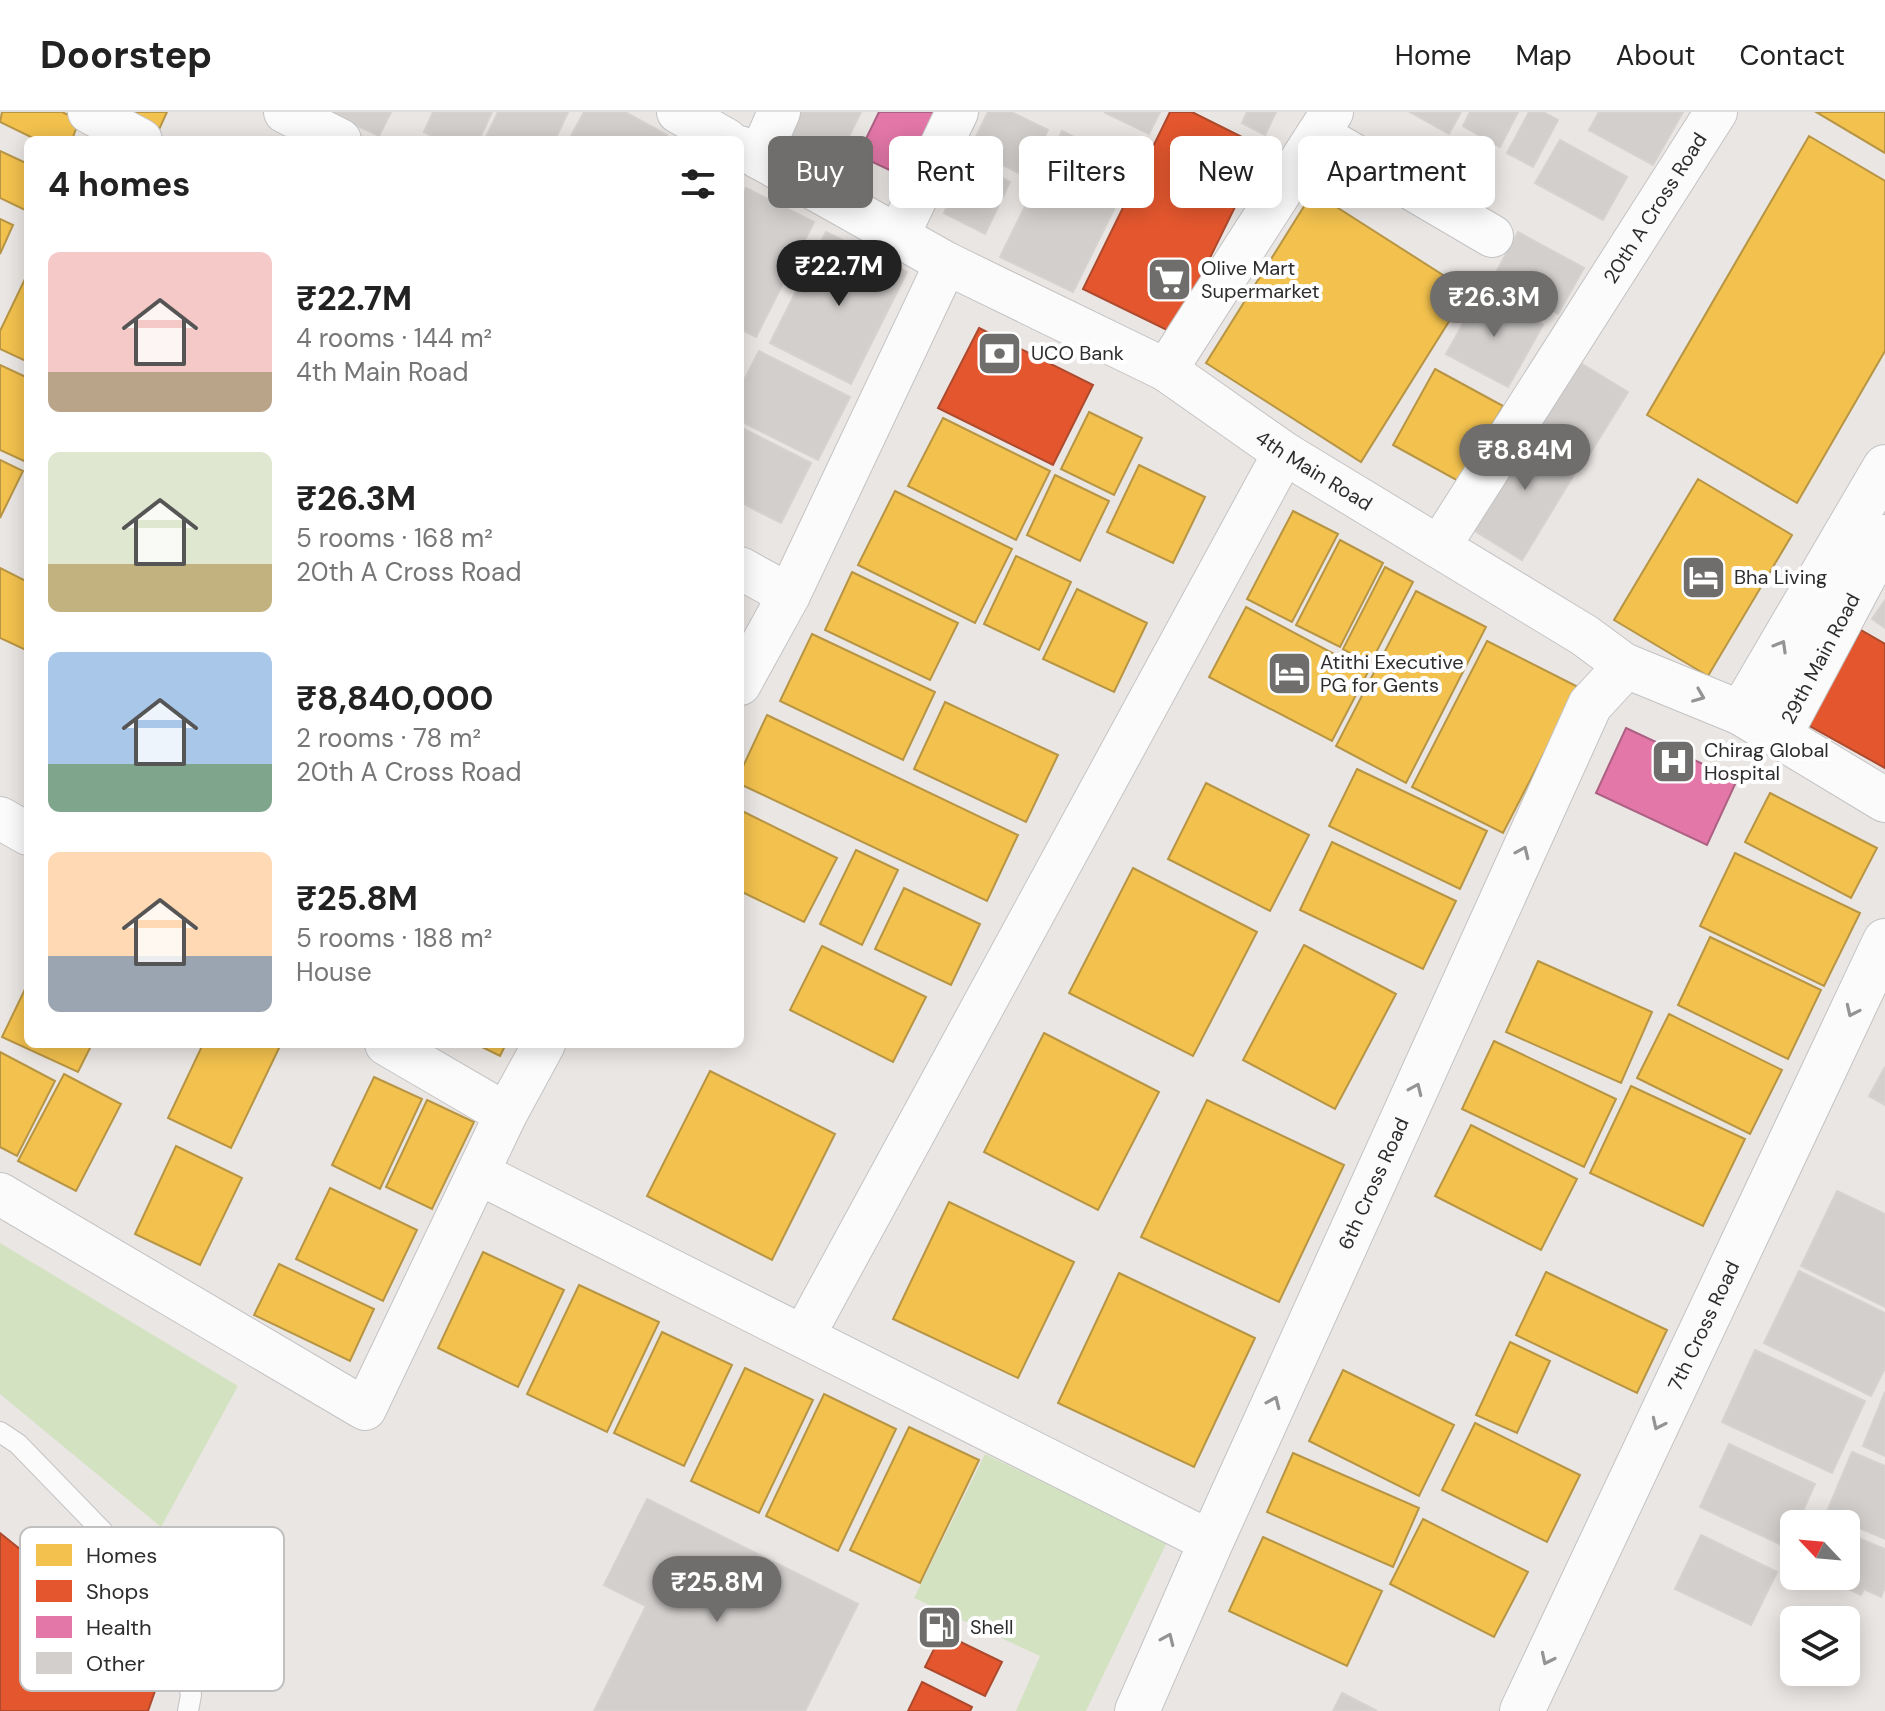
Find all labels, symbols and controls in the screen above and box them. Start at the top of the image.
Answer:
text: Doorstep [40,30,212,80]
text: Home [1395,37,1471,74]
text: Map [1515,37,1572,74]
text: About [1616,37,1695,74]
text: Contact [1739,37,1845,74]
street label: 20th A Cross Road [1597,128,1713,288]
chip: Buy [768,136,873,208]
chip: Rent [889,136,1003,208]
chip: Filters [1019,136,1154,208]
chip: New [1170,136,1282,208]
chip: Apartment [1298,136,1495,208]
text: 4 homes [48,162,190,207]
icon: filters [676,162,720,206]
pin: ₹22.7M [774,240,904,308]
text: ₹22.7M [795,249,883,283]
place label: Olive Mart Supermarket [1201,255,1320,304]
supermarket icon: Olive Mart Supermarket [1146,256,1194,304]
pin: ₹26.3M [1429,271,1559,339]
text: ₹22.7M [296,276,412,321]
text: ₹26.3M [1448,280,1540,314]
icon: home [112,284,208,380]
text: 4 rooms · 144 m² [296,321,492,355]
bank icon: UCO Bank [976,329,1024,377]
place label: UCO Bank [1031,340,1124,366]
text: 4th Main Road [296,355,468,389]
street label: 4th Main Road [1251,424,1377,517]
pin: ₹8.84M [1460,424,1590,492]
text: ₹8.84M [1477,433,1573,467]
text: ₹26.3M [296,476,416,521]
icon: home [112,484,208,580]
text: 5 rooms · 168 m² [296,521,493,555]
hotel icon: Bha Living [1679,553,1727,601]
text: 20th A Cross Road [296,555,521,589]
place label: Bha Living [1734,564,1827,590]
street label: 29th Main Road [1775,588,1866,728]
one-way arrow [1771,640,1787,654]
place label: Atithi Executive PG for Gents [1320,649,1464,698]
hotel icon: Atithi Executive PG for Gents [1265,650,1313,698]
text: ₹8,840,000 [296,676,494,721]
icon: home [112,684,208,780]
one-way arrow [1691,686,1705,702]
text: 2 rooms · 78 m² [296,721,481,755]
place label: Chirag Global Hospital [1704,737,1829,786]
hospital icon: Chirag Global Hospital [1649,738,1697,786]
text: 20th A Cross Road [296,755,521,789]
one-way arrow [1514,846,1530,860]
text: ₹25.8M [296,876,418,921]
icon: home [112,884,208,980]
text: 5 rooms · 188 m² [296,921,492,955]
text: House [296,955,372,989]
one-way arrow [1846,1003,1862,1018]
one-way arrow [1406,1082,1422,1097]
street label: 6th Cross Road [1332,1113,1415,1254]
street label: 7th Cross Road [1662,1257,1745,1395]
one-way arrow [1264,1396,1280,1410]
one-way arrow [1652,1416,1668,1430]
north arrow [1780,1510,1860,1590]
map controls [1780,1510,1860,1686]
legend [20,1527,284,1691]
text: Homes [86,1541,157,1570]
pin: ₹25.8M [652,1556,782,1624]
text: ₹25.8M [670,1565,764,1599]
text: Shops [86,1577,149,1606]
fuel station icon: Shell [915,1603,963,1651]
button: layers [1780,1606,1860,1686]
text: Health [86,1613,152,1642]
place label: Shell [970,1614,1013,1640]
one-way arrow [1159,1633,1175,1648]
text: Other [86,1649,145,1678]
one-way arrow [1541,1651,1557,1665]

